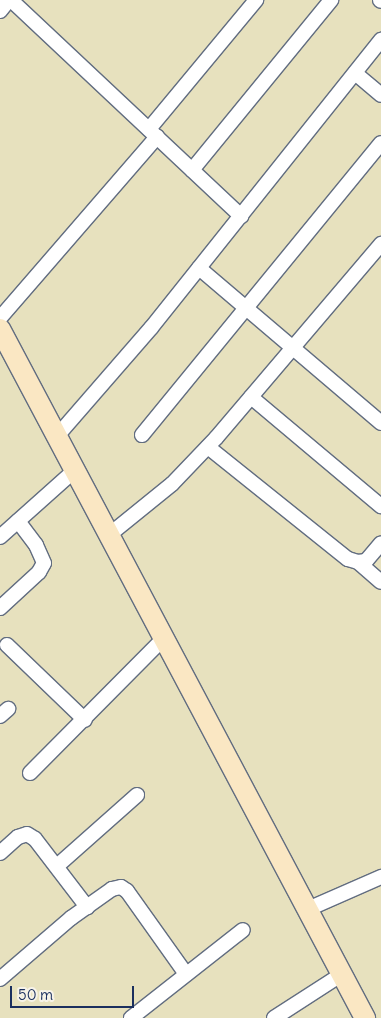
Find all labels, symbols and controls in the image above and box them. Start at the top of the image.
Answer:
scale bar [12,976,136,1008]
text: 50 m [18,985,53,1004]

